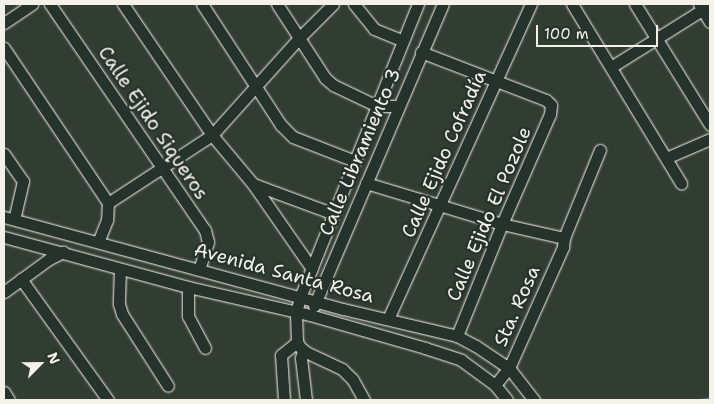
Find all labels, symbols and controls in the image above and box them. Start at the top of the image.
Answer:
scale bar [539,15,662,47]
text: 100 m [544,24,589,44]
street label: Calle Ejido Siqueros [93,42,213,204]
street label: Calle Libramiento 3 [314,65,406,239]
street label: Calle Ejido Cofradía [397,67,491,241]
street label: Calle Ejido El Pozole [442,123,536,305]
street label: Avenida Santa Rosa [192,238,376,308]
street label: Sta. Rosa [489,262,545,350]
north arrow [15,339,65,389]
text: N [43,350,64,367]

